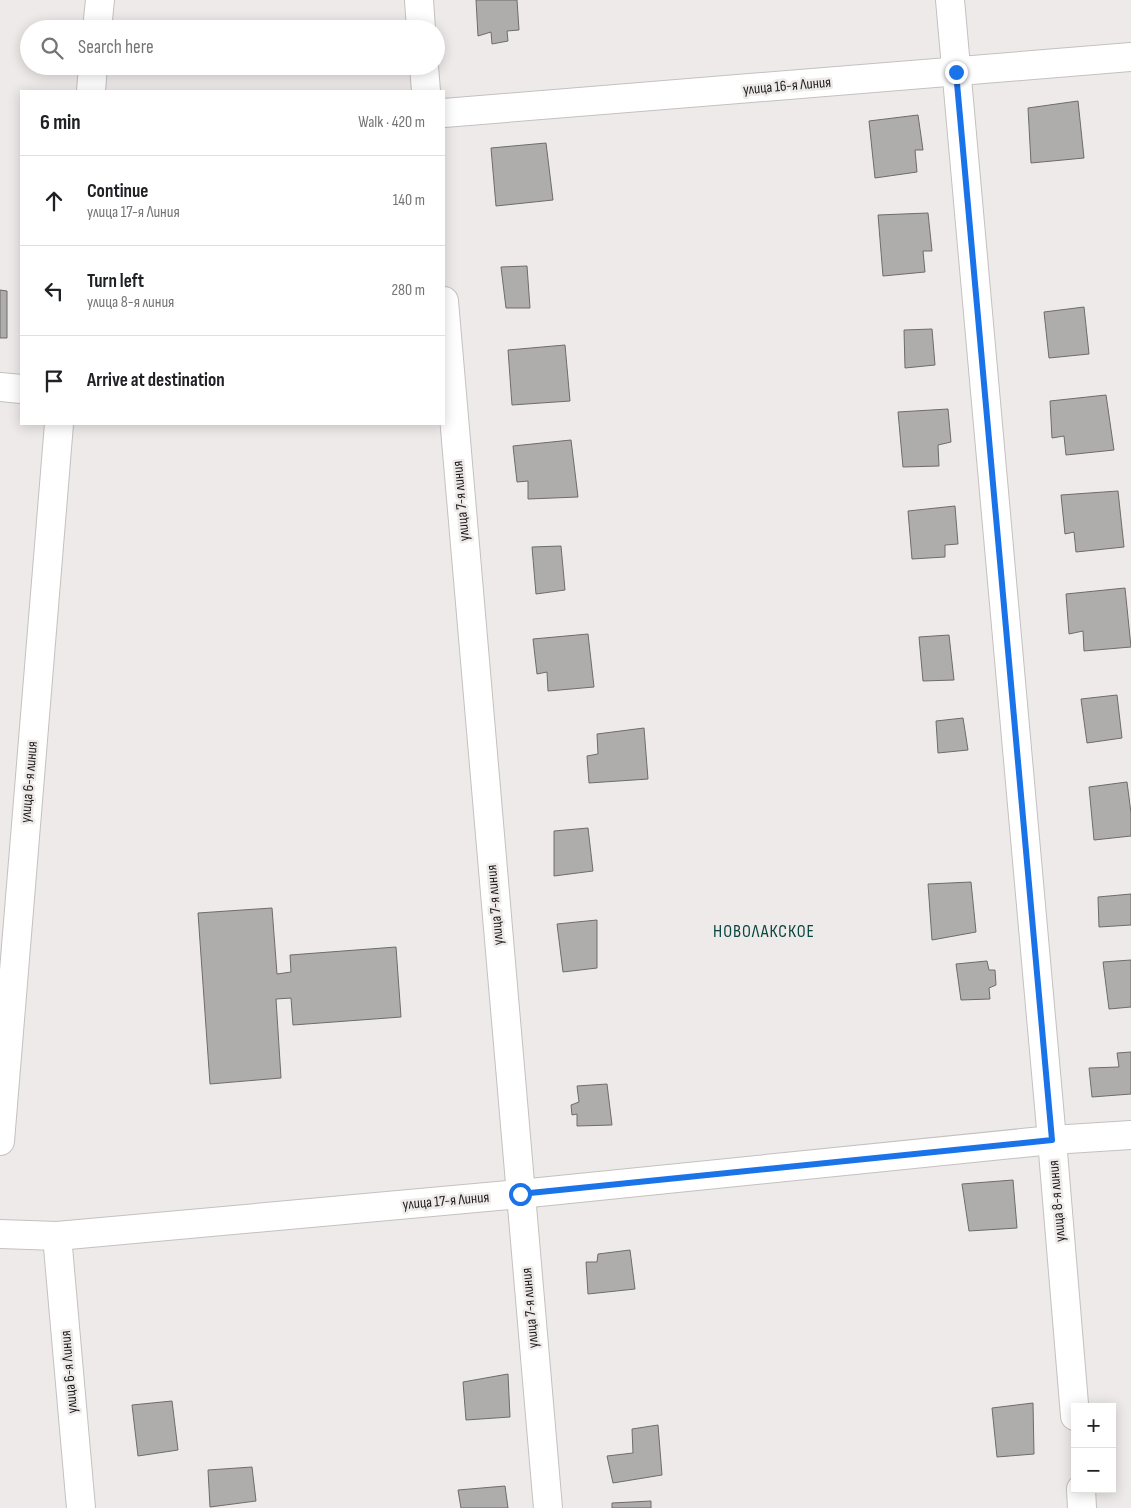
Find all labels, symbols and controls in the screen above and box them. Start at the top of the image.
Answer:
search box [20,20,445,75]
icon: search [38,34,66,62]
text: Search here [78,36,154,59]
route end [945,61,968,84]
street label: улица 16-я Линия [742,73,832,99]
text: 6 min [40,110,81,135]
text: Walk · 420 m [358,113,425,132]
text: Continue [87,180,148,203]
icon: ahead [40,187,68,215]
text: 140 m [393,191,425,210]
text: улица 17-я Линия [87,203,180,222]
text: Turn left [87,270,144,293]
icon: left [40,277,68,305]
text: 280 m [391,281,425,300]
text: улица 8-я линия [87,293,174,312]
icon: arrive [40,367,68,395]
text: Arrive at destination [87,369,225,392]
street label: улица 7-я линия [448,460,474,542]
street label: улица 6-я линия [16,740,42,824]
street label: улица 7-я линия [482,864,508,946]
district label: НОВОЛАКСКОЕ [713,921,815,942]
street label: улица 8-я линия [1044,1159,1070,1243]
route start [509,1183,532,1206]
street label: улица 17-я Линия [402,1188,490,1214]
street label: улица 7-я линия [517,1267,543,1349]
street label: улица 6-я Линия [56,1330,82,1414]
map controls [1071,1403,1116,1493]
button: + [1071,1403,1116,1448]
button: − [1071,1448,1116,1493]

